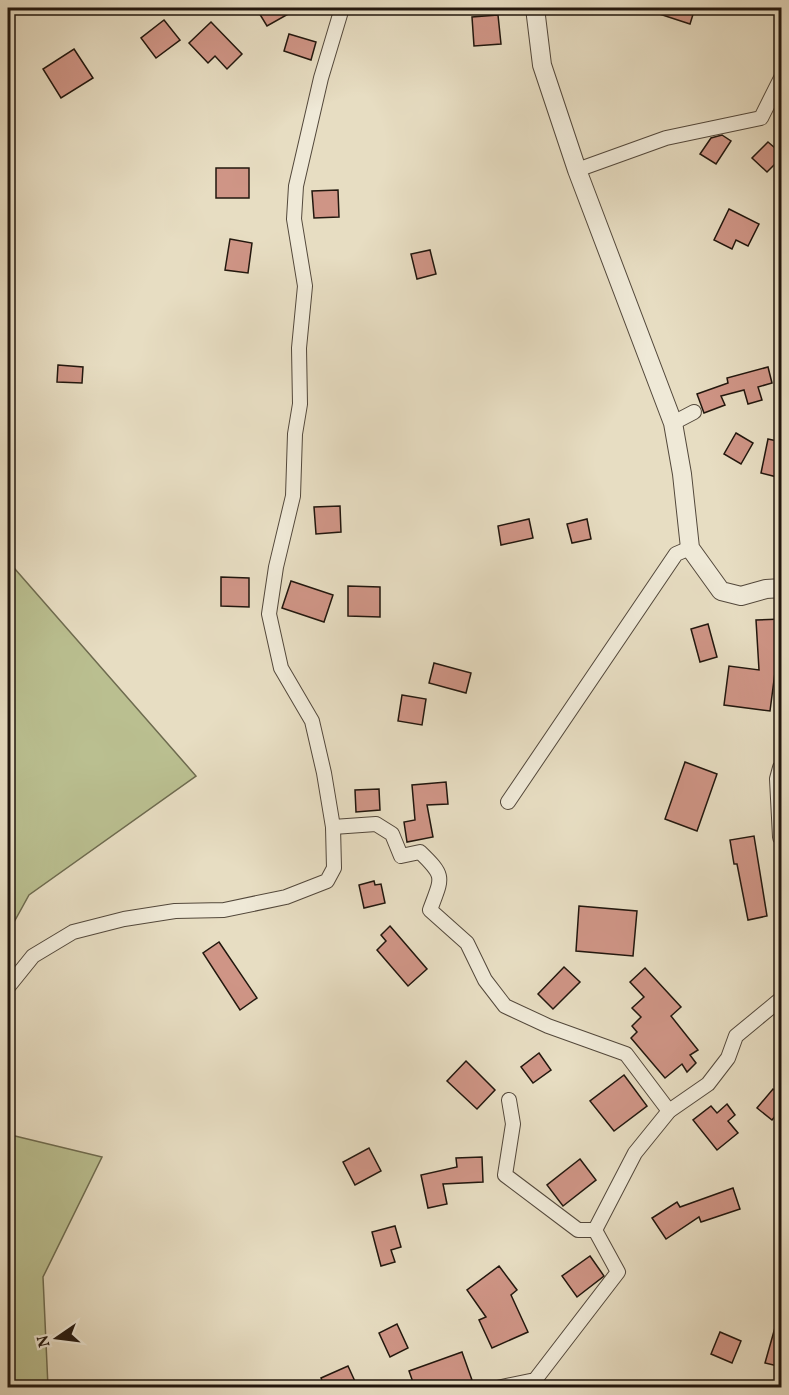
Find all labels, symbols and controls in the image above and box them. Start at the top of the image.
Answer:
north arrow [27,1308,87,1368]
text: N [32,1332,56,1349]

